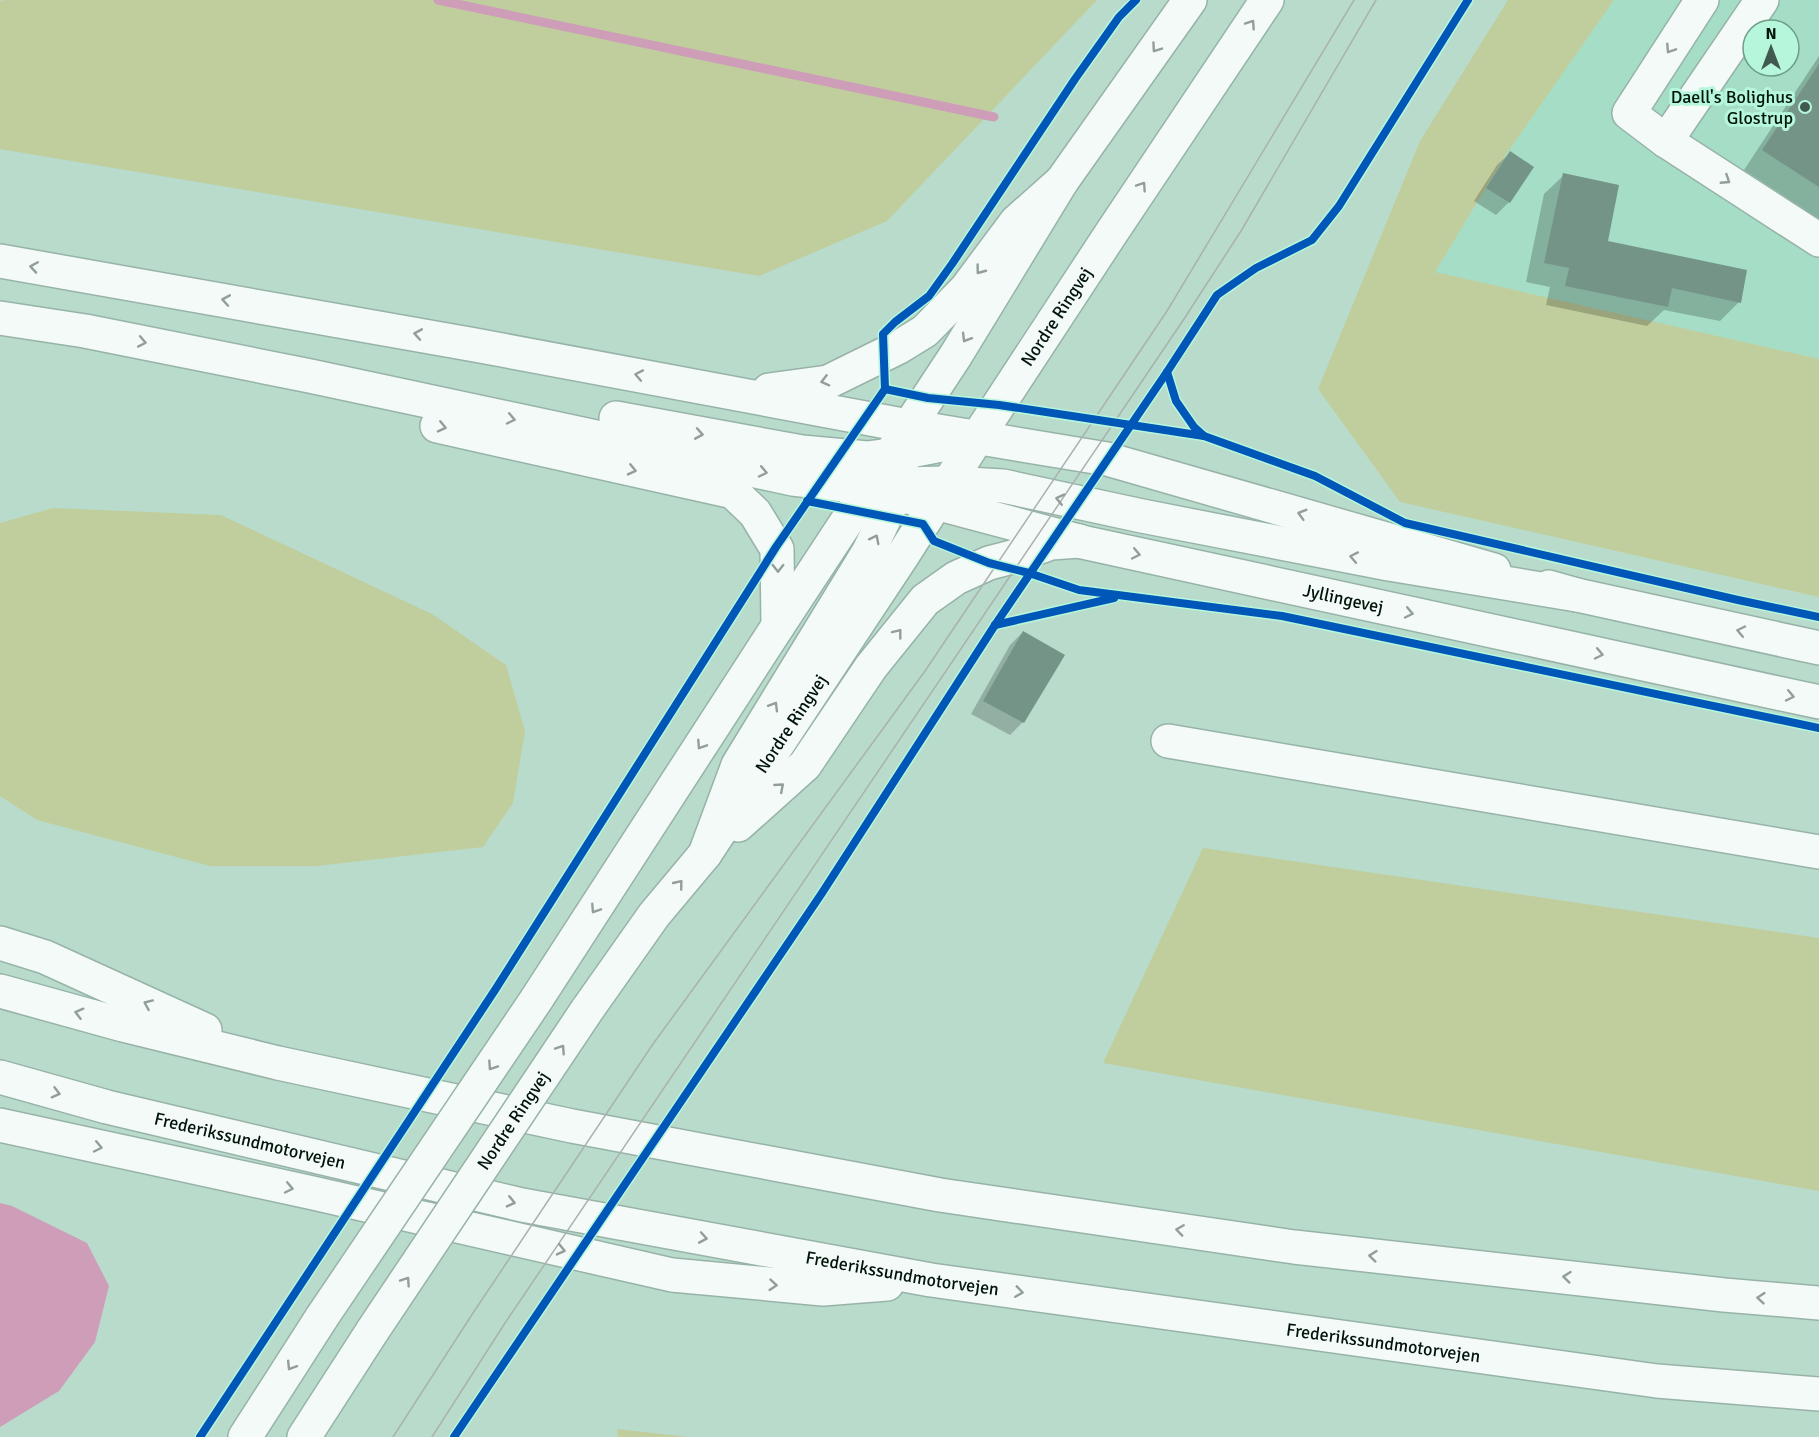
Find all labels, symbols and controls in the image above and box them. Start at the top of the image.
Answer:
north arrow [1741,18,1801,78]
one-way arrow [1244,20,1255,31]
text: N [1765,24,1777,44]
one-way arrow [1152,41,1163,52]
one-way arrow [1666,43,1678,53]
place label: Daell's Bolighus Glostrup [1671,86,1793,129]
marker: Daell's Bolighus Glostrup [1798,100,1812,114]
one-way arrow [1719,173,1730,184]
one-way arrow [1135,182,1146,193]
one-way arrow [29,261,38,273]
street label: Nordre Ringvej [1016,263,1097,370]
one-way arrow [976,264,987,275]
one-way arrow [221,294,231,307]
one-way arrow [413,329,423,341]
one-way arrow [961,332,973,342]
one-way arrow [137,335,147,348]
one-way arrow [635,369,645,382]
one-way arrow [820,374,830,387]
one-way arrow [505,411,515,424]
one-way arrow [437,420,447,433]
one-way arrow [693,427,703,440]
one-way arrow [627,463,637,476]
one-way arrow [758,465,768,478]
one-way arrow [1055,493,1065,506]
one-way arrow [1297,509,1308,521]
one-way arrow [868,535,879,546]
one-way arrow [1131,547,1141,560]
one-way arrow [1349,551,1359,564]
one-way arrow [771,564,784,573]
street label: Jyllingevej [1301,579,1385,618]
one-way arrow [1404,606,1414,619]
one-way arrow [1737,626,1747,639]
one-way arrow [891,629,902,640]
one-way arrow [1594,647,1604,660]
street label: Nordre Ringvej [751,670,832,777]
one-way arrow [1785,689,1795,702]
one-way arrow [767,702,779,712]
one-way arrow [697,739,708,750]
one-way arrow [773,783,784,794]
one-way arrow [672,880,683,891]
one-way arrow [591,902,602,913]
one-way arrow [144,999,155,1011]
one-way arrow [74,1007,84,1020]
one-way arrow [554,1045,565,1056]
one-way arrow [488,1059,499,1070]
street label: Nordre Ringvej [472,1067,554,1174]
one-way arrow [51,1086,61,1098]
street label: Frederikssundmotorvejen [152,1108,348,1174]
one-way arrow [93,1139,103,1152]
one-way arrow [283,1181,293,1194]
one-way arrow [506,1195,516,1208]
one-way arrow [1175,1225,1184,1237]
one-way arrow [698,1231,708,1244]
one-way arrow [555,1242,565,1255]
street label: Frederikssundmotorvejen [804,1246,1000,1300]
one-way arrow [1368,1250,1378,1263]
one-way arrow [1562,1272,1571,1284]
one-way arrow [398,1277,410,1287]
one-way arrow [769,1278,778,1291]
one-way arrow [1015,1286,1024,1298]
one-way arrow [1756,1292,1765,1305]
street label: Frederikssundmotorvejen [1285,1319,1482,1367]
one-way arrow [287,1360,298,1371]

